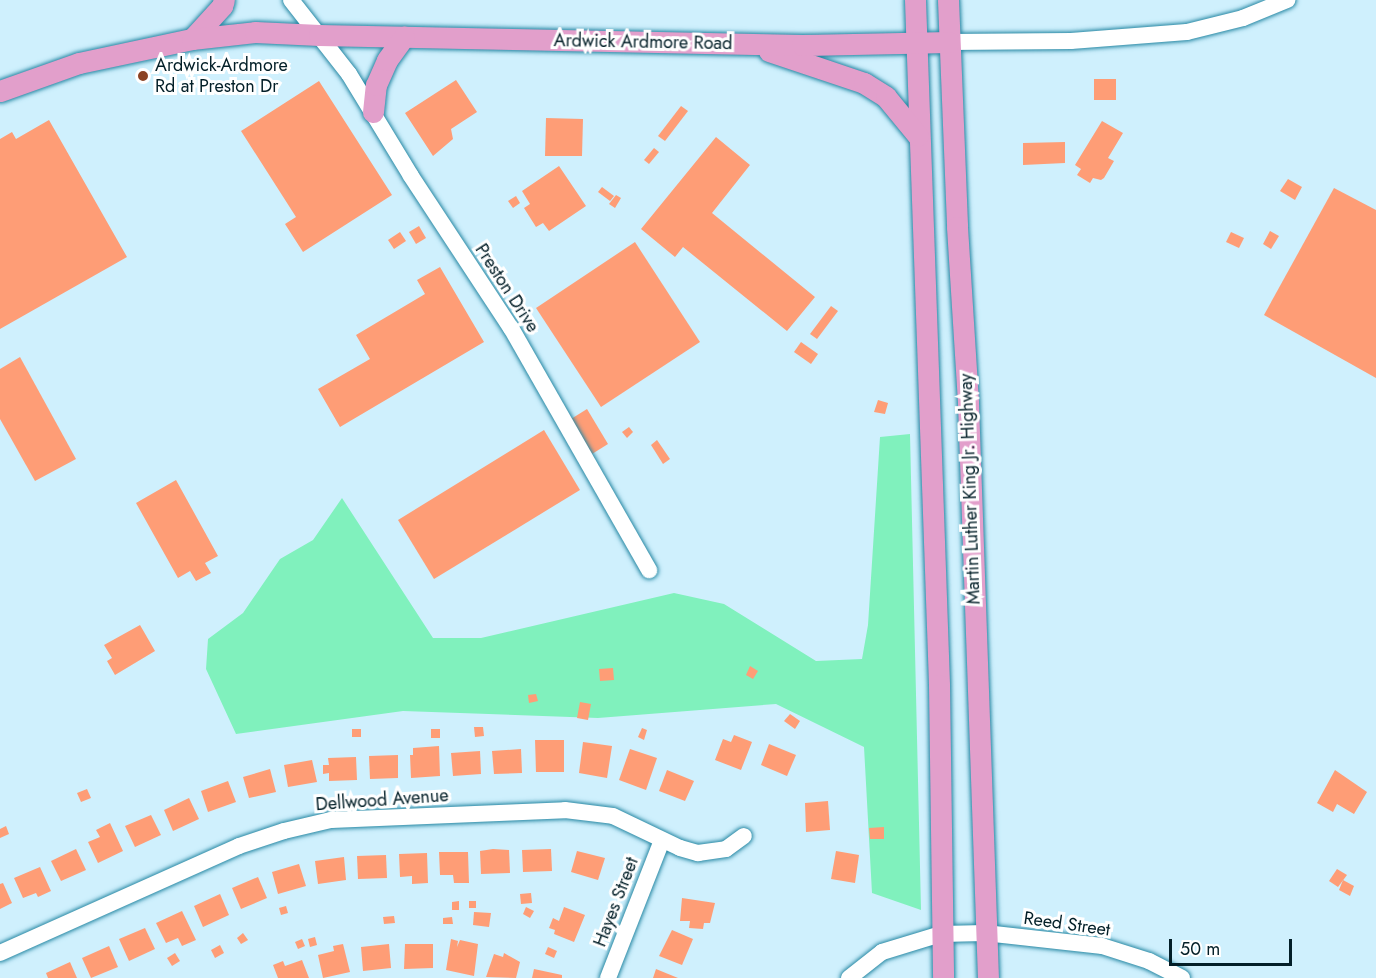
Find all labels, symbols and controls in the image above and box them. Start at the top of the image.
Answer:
street label: Ardwick Ardmore Road [553,30,733,54]
place label: Ardwick-Ardmore Rd at Preston Dr [155,55,288,98]
marker: Ardwick-Ardmore Rd at Preston Dr [136,69,150,83]
street label: Preston Drive [470,240,544,336]
street label: Martin Luther King Jr. Highway [955,373,985,605]
street label: Dellwood Avenue [315,785,449,815]
street label: Hayes Street [589,854,643,950]
street label: Reed Street [1022,907,1112,941]
scale bar [1172,927,1295,965]
text: 50 m [1180,936,1220,962]

